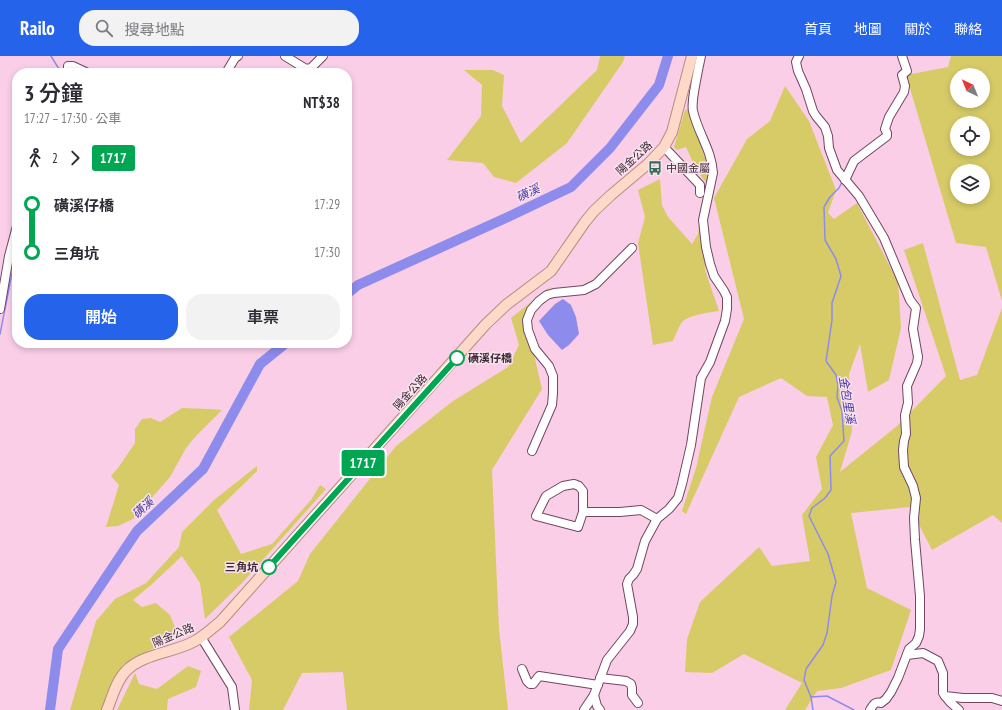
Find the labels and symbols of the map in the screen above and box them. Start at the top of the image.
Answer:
north arrow [950,68,990,108]
street label: 陽金公路 [613,138,655,178]
bus stop icon: 中國金屬 [647,160,663,176]
place label: 中國金屬 [666,161,710,175]
water label: 磺溪 [514,180,544,204]
marker: 磺溪仔橋 [449,350,465,366]
place label: 磺溪仔橋 [468,351,512,365]
street label: 陽金公路 [390,371,430,413]
water label: 金包里溪 [836,375,859,427]
line badge: 1717 [335,450,391,476]
water label: 磺溪 [129,493,158,521]
marker: 三角坑 [261,559,277,575]
place label: 三角坑 [225,560,258,574]
street label: 陽金公路 [150,620,196,650]

